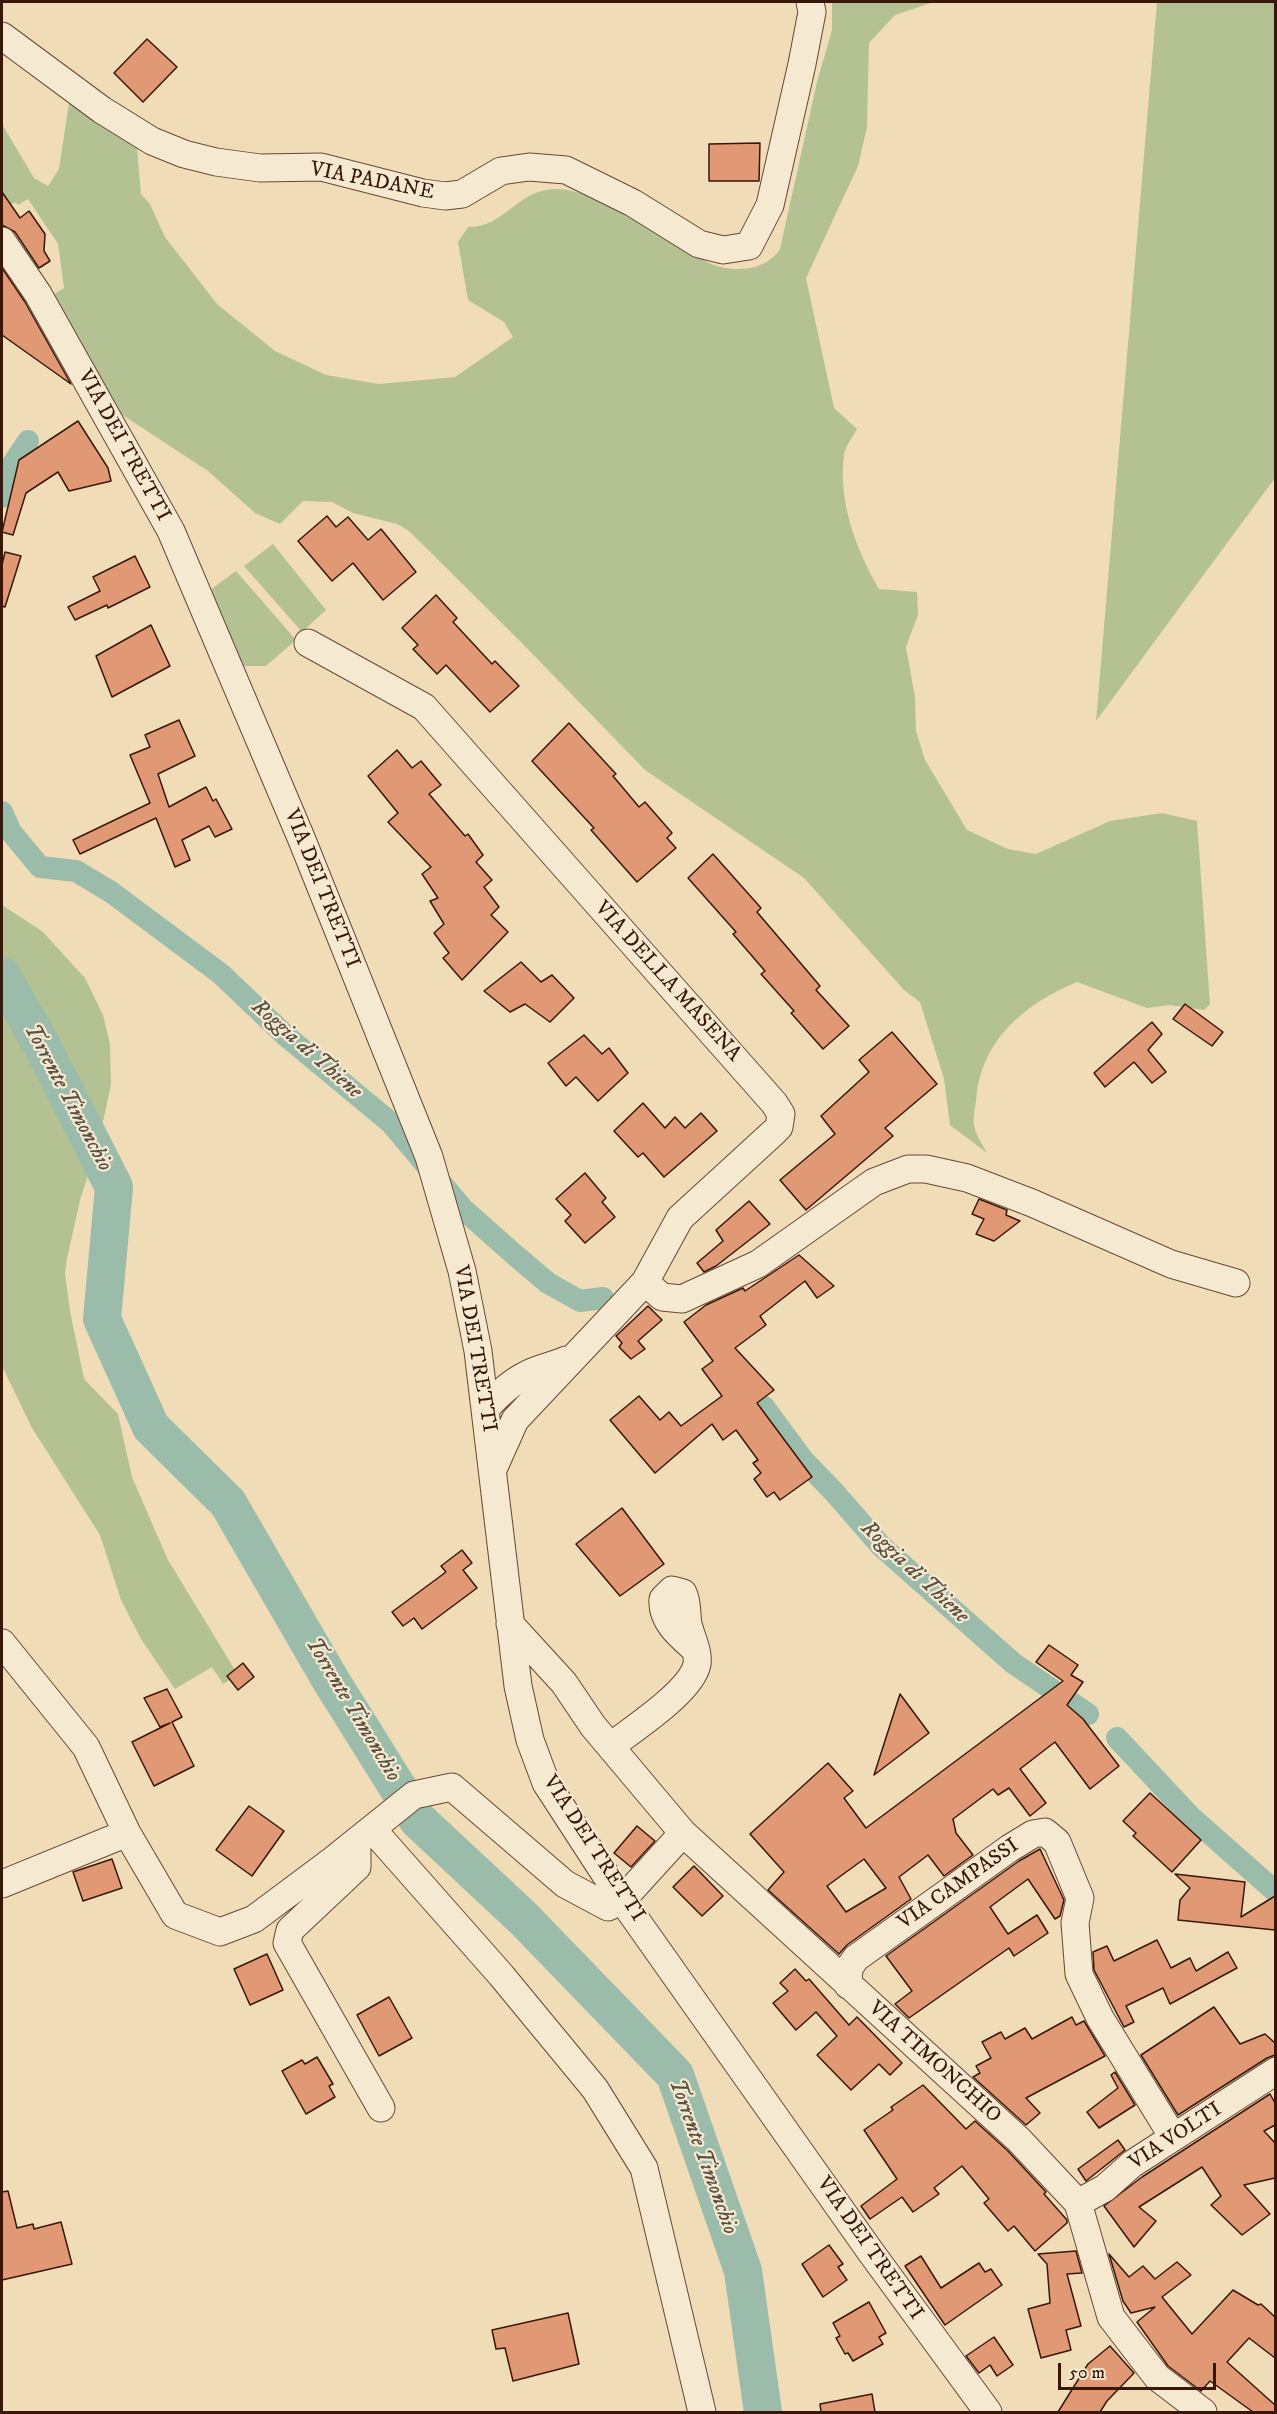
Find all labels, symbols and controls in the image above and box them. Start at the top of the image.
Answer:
street label: VIA PADANE [308,158,436,206]
street label: VIA DEI TRETTI [71,366,175,526]
street label: VIA DEI TRETTI [278,806,364,972]
street label: VIA DELLA MASENA [588,897,746,1067]
water label: Roggia di Thiene [245,995,367,1105]
water label: Torrente Timonchio [17,1020,117,1176]
street label: VIA DEI TRETTI [447,1264,501,1434]
water label: Roggia di Thiene [854,1516,974,1630]
water label: Torrente Timonchio [299,1633,405,1787]
street label: VIA DEI TRETTI [536,1771,650,1927]
street label: VIA CAMPASSI [894,1834,1024,1936]
street label: VIA TIMONCHIO [862,1997,1006,2129]
water label: Torrente Timonchio [662,2076,742,2238]
street label: VIA VOLTI [1125,2098,1227,2176]
street label: VIA DEI TRETTI [810,2173,928,2325]
scale bar [1061,2351,1218,2389]
text: 50 m [1069,2362,1105,2384]

